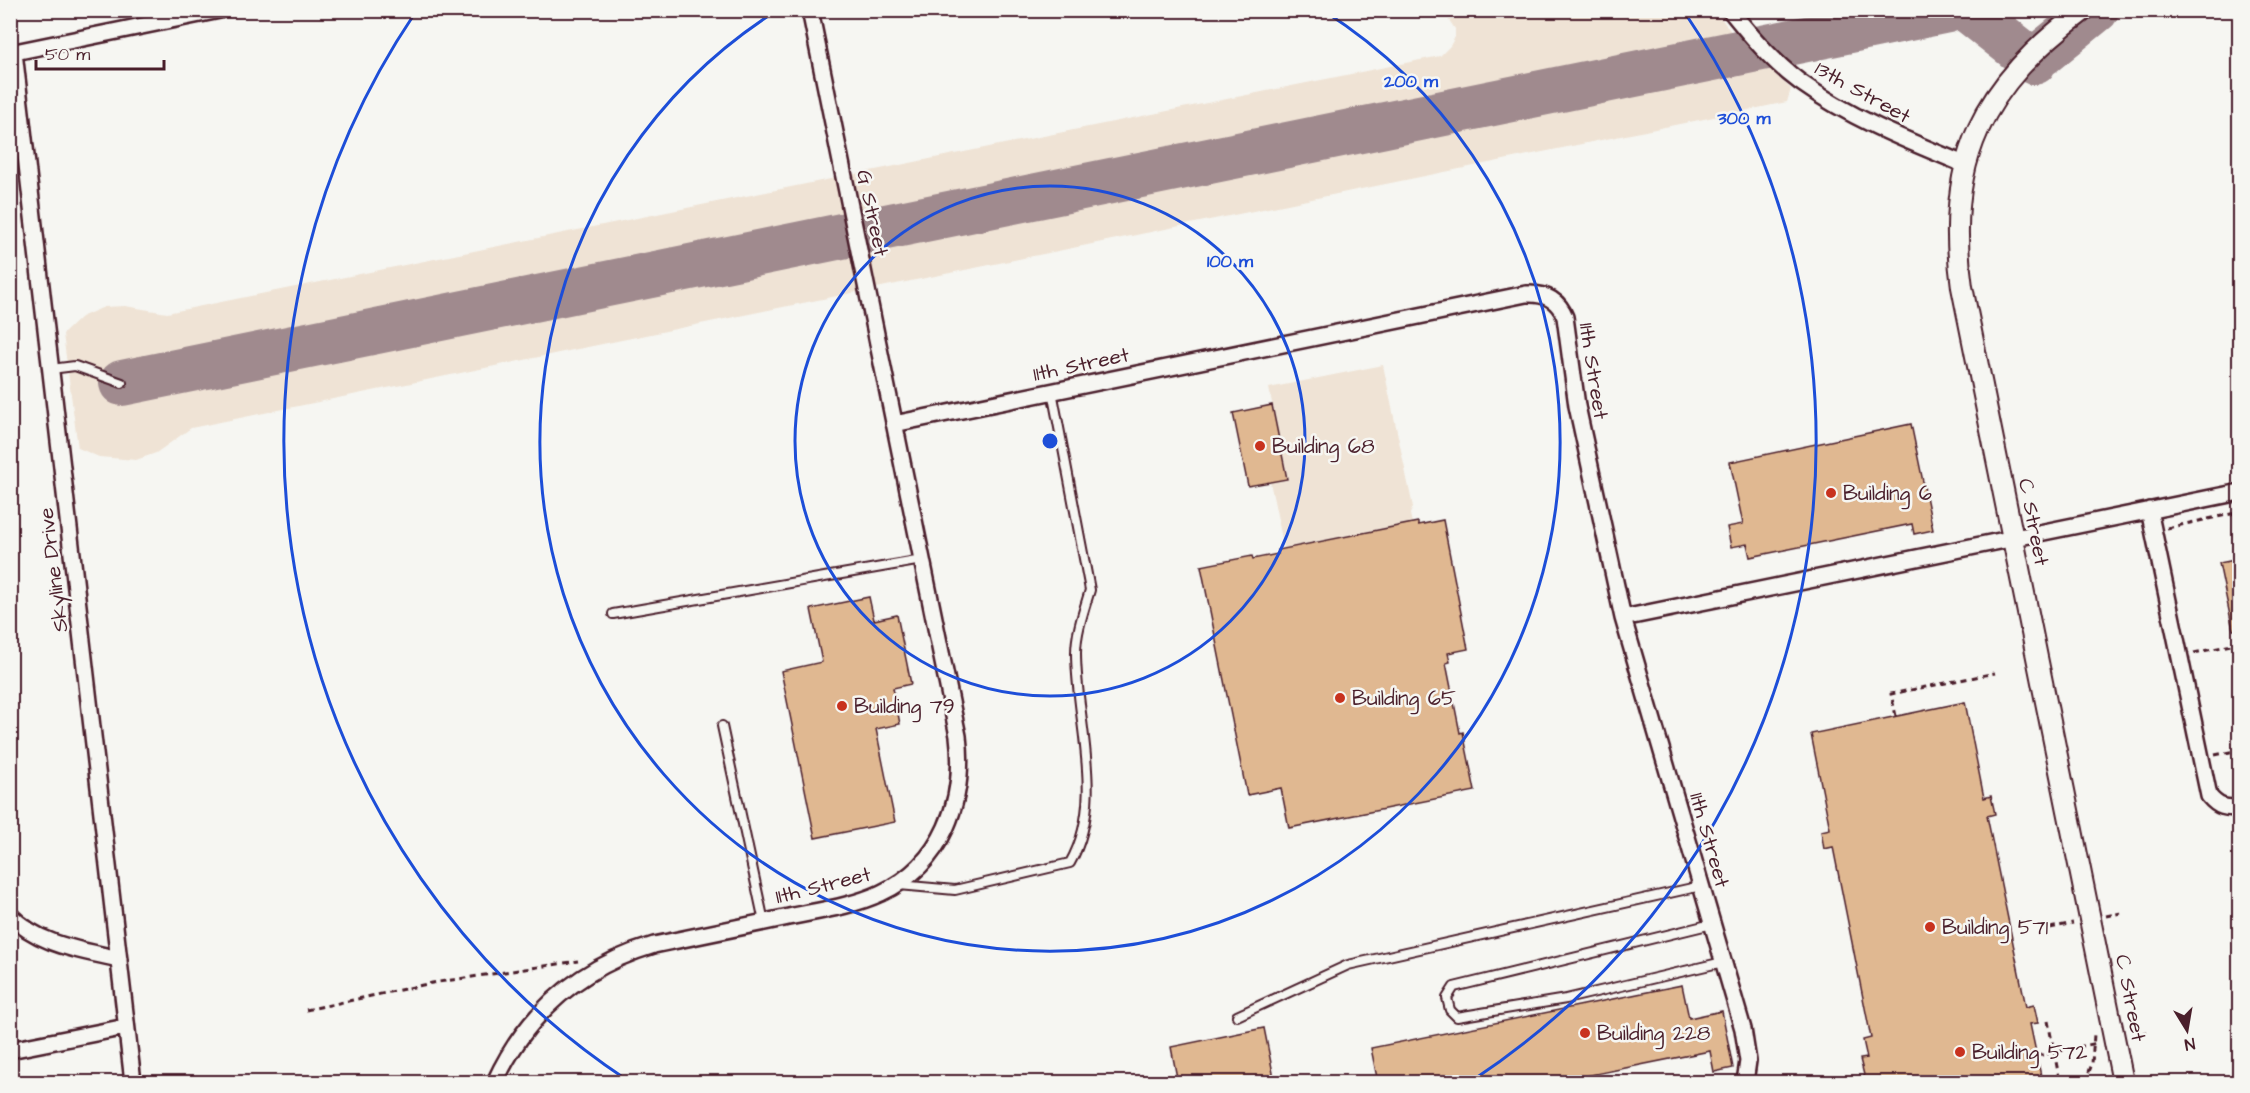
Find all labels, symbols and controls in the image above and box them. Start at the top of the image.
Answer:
scale bar [36,33,164,71]
text: 50 m [45,42,90,67]
street label: 13th Street [1810,54,1916,131]
text: 200 m [1383,69,1439,94]
text: 300 m [1716,106,1772,131]
street label: G Street [849,167,896,260]
text: 100 m [1207,249,1254,274]
street label: 11th Street [1572,321,1616,422]
street label: 11th Street [1030,340,1132,389]
centre of rings [1040,431,1060,451]
place label: Building 68 [1272,432,1375,463]
marker: Building 68 [1253,439,1267,453]
street label: C Street [2011,476,2056,569]
place label: Building 6 [1843,479,1932,510]
marker: Building 6 [1824,486,1838,500]
street label: Skyline Drive [31,506,78,634]
place label: Building 65 [1352,684,1456,715]
marker: Building 65 [1333,691,1347,705]
place label: Building 79 [854,692,955,723]
marker: Building 79 [835,699,849,713]
street label: 11th Street [1682,789,1737,891]
street label: 11th Street [772,860,874,911]
place label: Building 571 [1942,913,2049,944]
marker: Building 571 [1923,920,1937,934]
street label: C Street [2108,952,2153,1045]
north arrow [2157,1000,2217,1060]
place label: Building 228 [1597,1019,1711,1050]
marker: Building 228 [1578,1026,1592,1040]
text: N [2183,1032,2197,1055]
place label: Building 572 [1972,1038,2088,1069]
marker: Building 572 [1953,1045,1967,1059]

